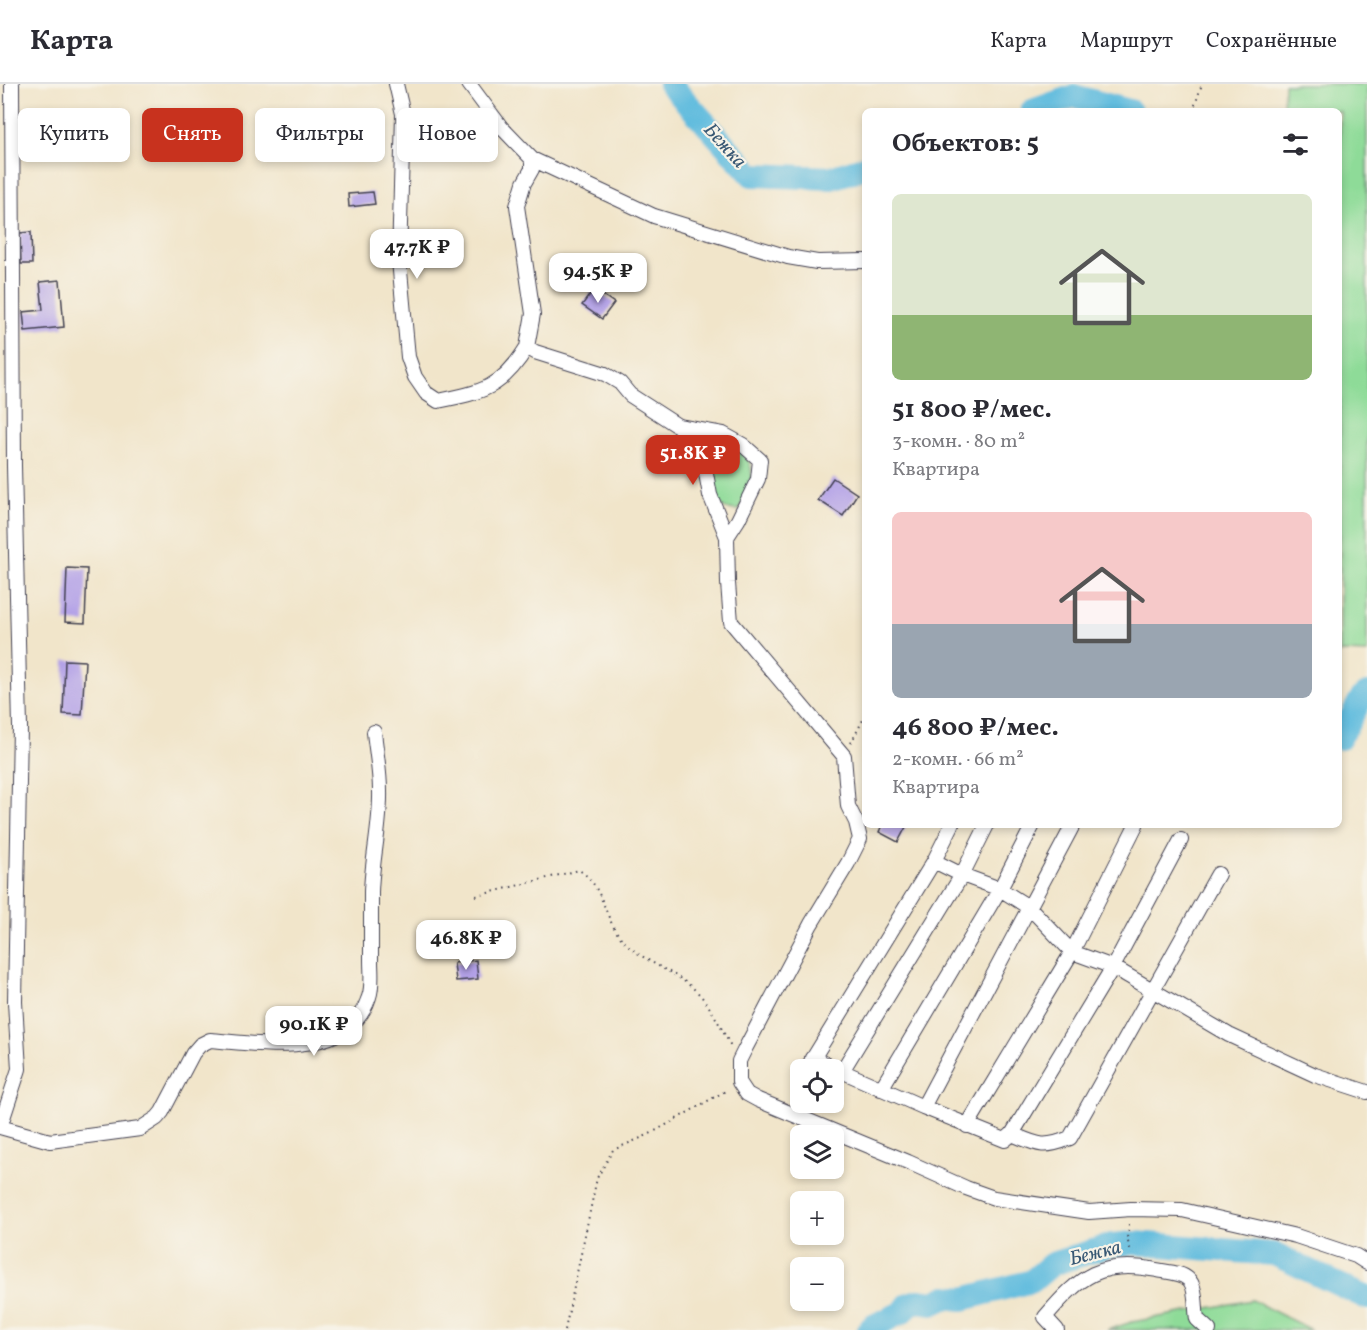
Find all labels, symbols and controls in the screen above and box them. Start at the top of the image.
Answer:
text: Карта [30,22,113,61]
text: Карта [990,27,1047,56]
text: Маршрут [1080,27,1173,56]
text: Сохранённые [1206,27,1337,56]
chip: Купить [18,108,130,162]
chip: Снять [142,108,243,162]
chip: Фильтры [255,108,385,162]
chip: Новое [397,108,498,162]
water label: Бежка [697,118,752,175]
text: Объектов: 5 [892,126,1039,162]
icon: filters [1279,128,1312,161]
pin: 47.7K ₽ [362,229,472,280]
icon: home [1048,233,1156,341]
text: 47.7K ₽ [384,234,450,262]
pin: 94.5K ₽ [543,253,653,304]
text: 94.5K ₽ [563,258,633,286]
text: 51 800 ₽/мес. [892,392,1052,428]
text: 3-комн. · 80 m² [892,428,1025,456]
pin: 51.8K ₽ [638,435,748,486]
text: 51.8K ₽ [660,440,726,468]
text: Квартира [892,456,980,484]
icon: home [1048,551,1156,659]
text: 46 800 ₽/мес. [892,710,1059,746]
text: 2-комн. · 66 m² [892,746,1024,774]
text: Квартира [892,774,980,802]
pin: 46.8K ₽ [411,920,521,971]
text: 46.8K ₽ [430,925,502,953]
pin: 90.1K ₽ [259,1006,369,1057]
text: 90.1K ₽ [279,1011,349,1039]
map controls [790,1059,844,1311]
button: locate [790,1059,844,1113]
button: layers [790,1125,844,1179]
button: + [790,1191,844,1245]
water label: Бежка [1067,1234,1124,1274]
button: − [790,1257,844,1311]

